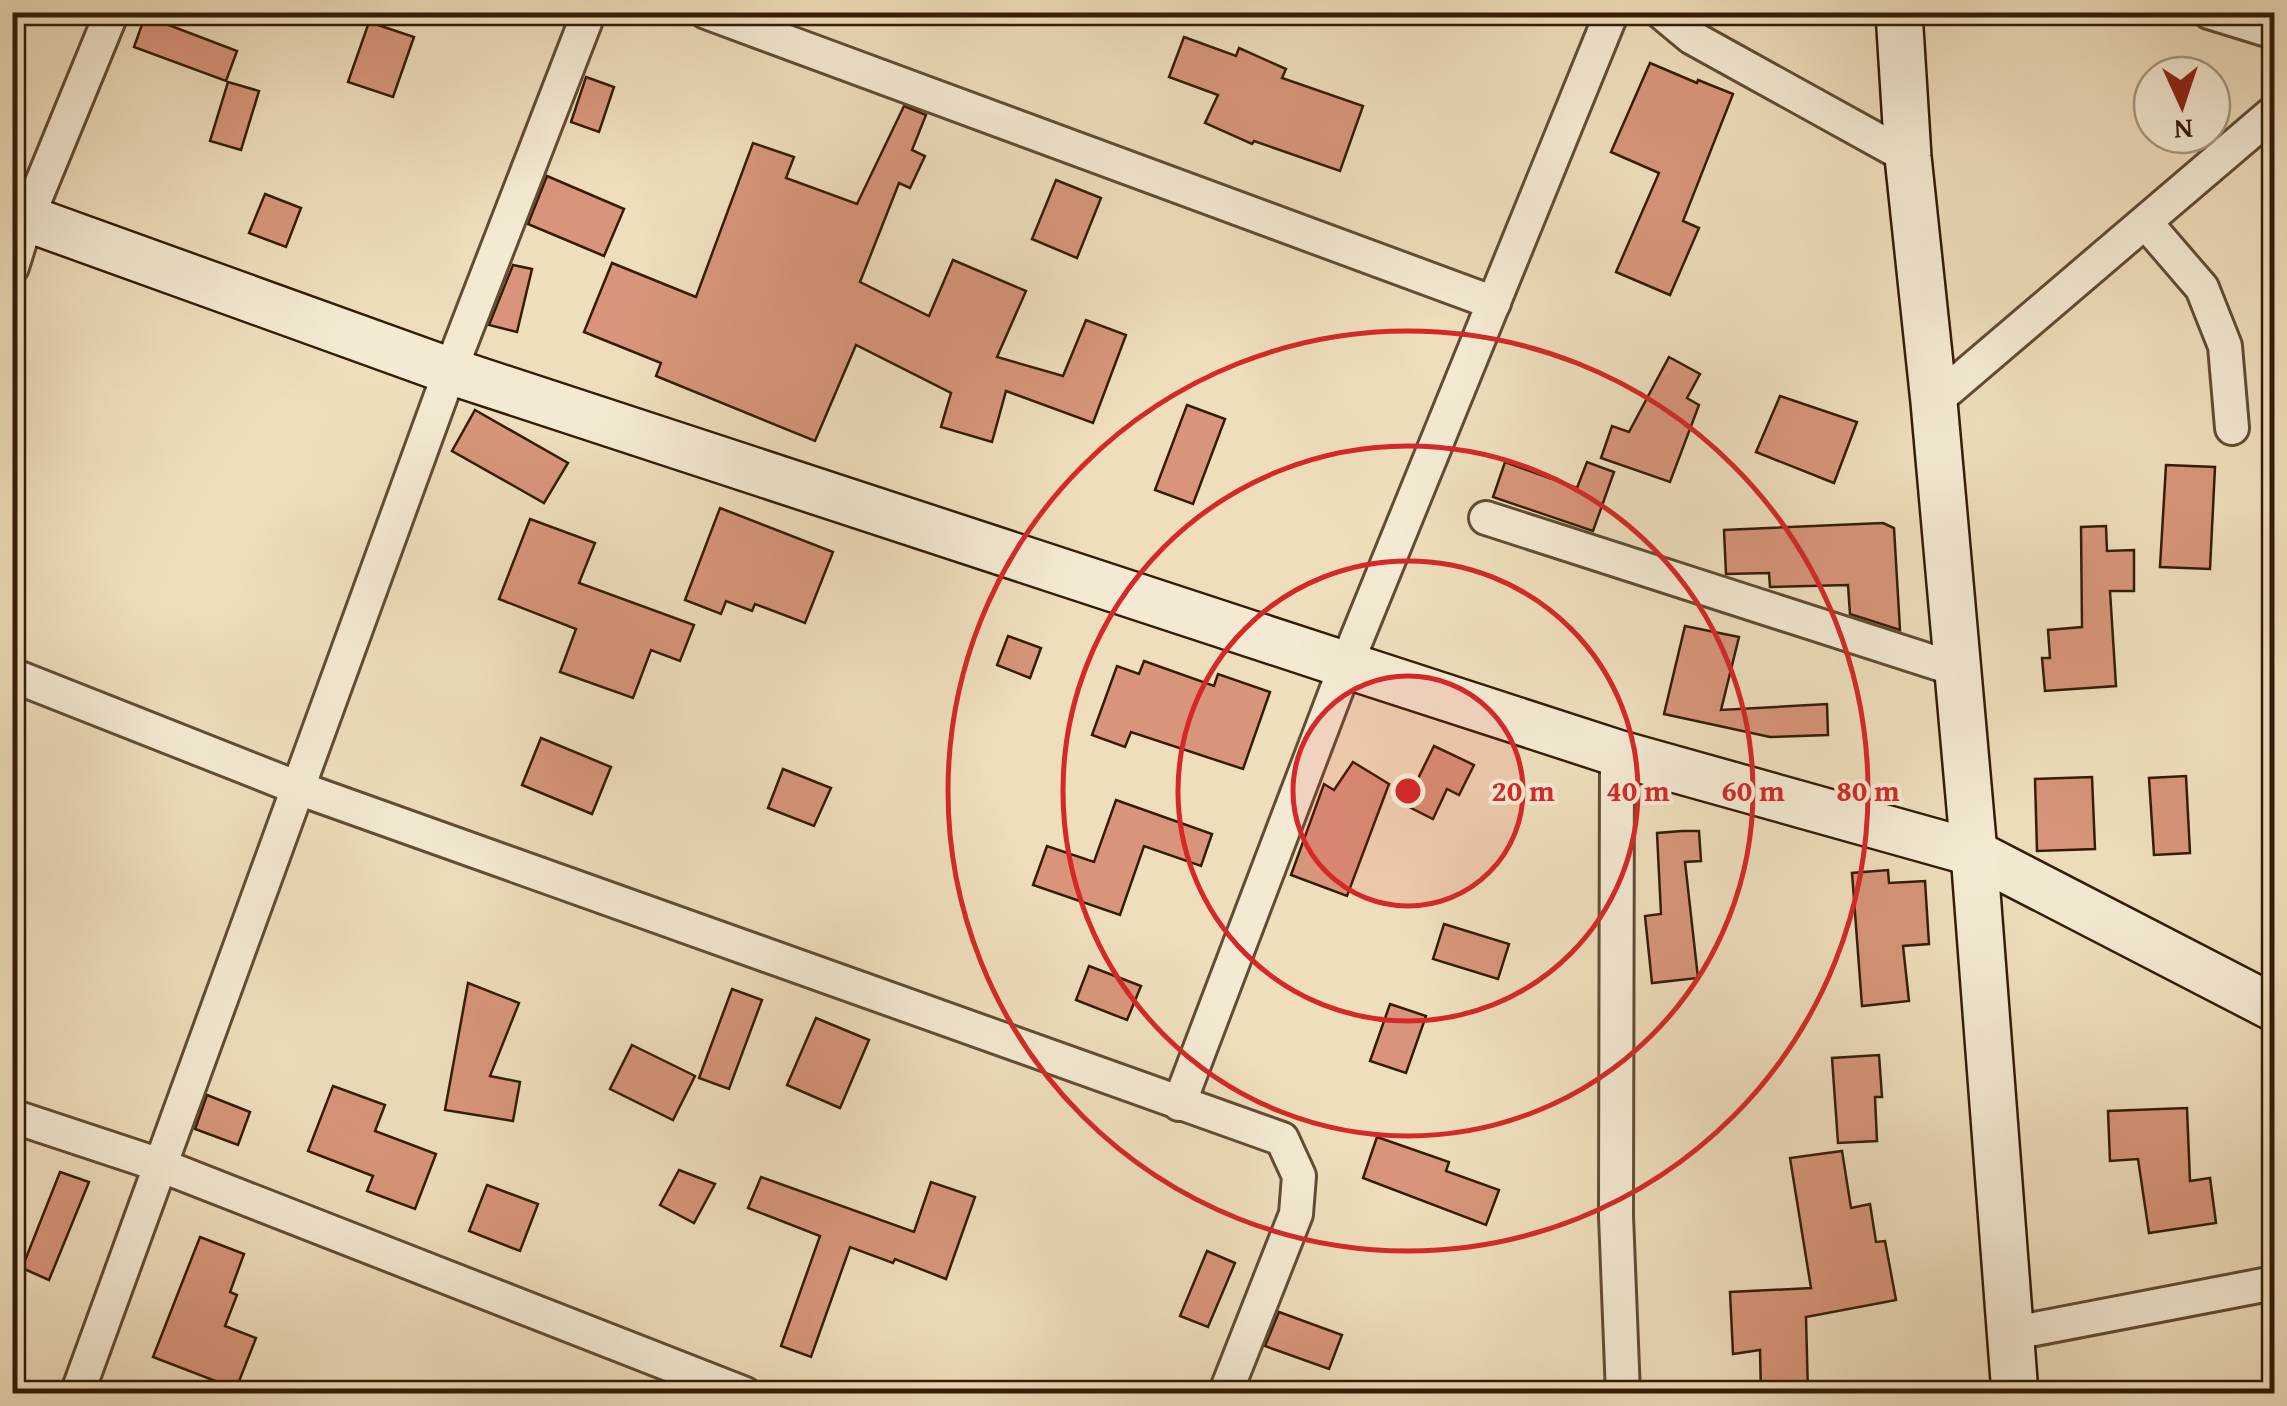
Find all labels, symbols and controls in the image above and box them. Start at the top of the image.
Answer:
north arrow [2132,55,2232,155]
text: N [2173,110,2194,151]
text: 20 m [1491,768,1555,812]
text: 40 m [1606,768,1670,812]
text: 60 m [1721,768,1785,812]
text: 80 m [1836,768,1900,812]
centre of rings [1390,773,1426,809]

